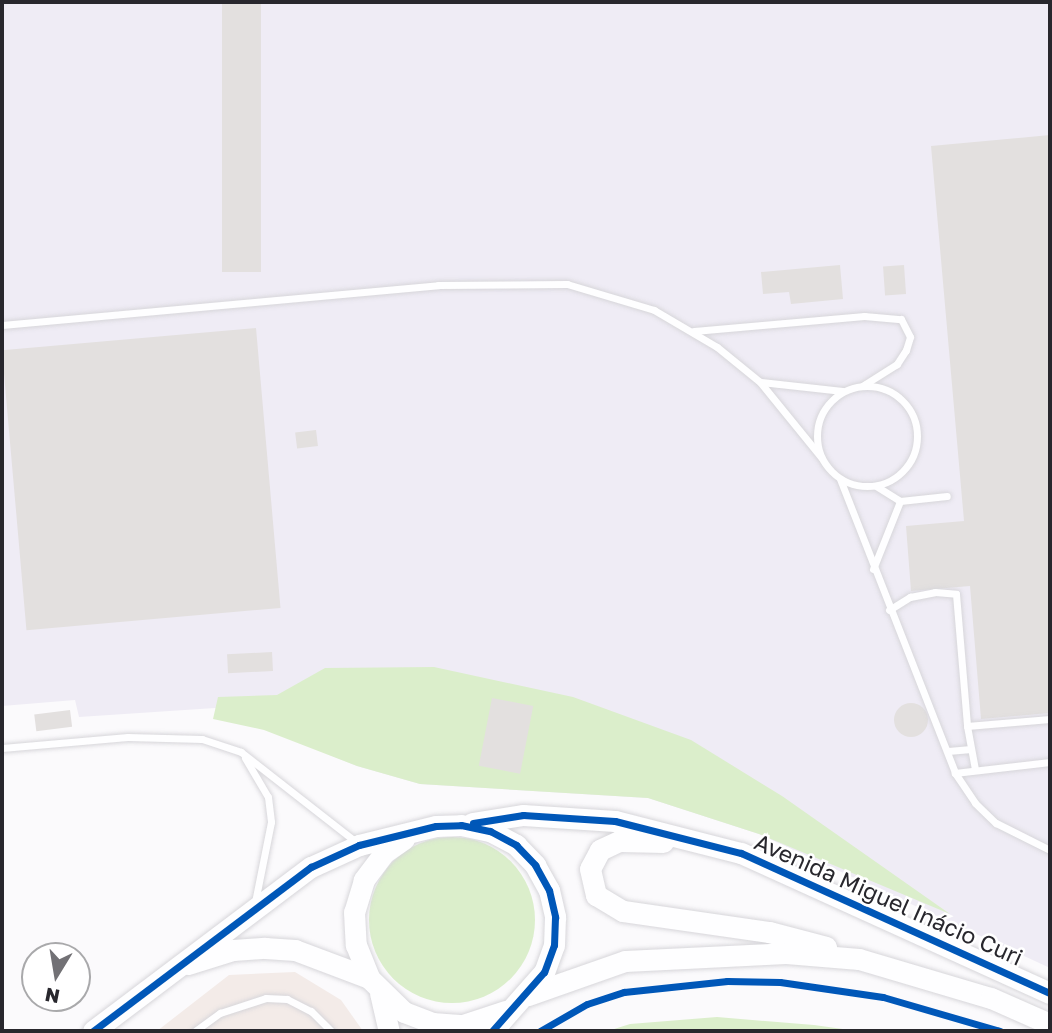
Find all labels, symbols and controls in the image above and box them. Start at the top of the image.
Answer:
street label: Avenida Miguel Inácio Curi [751,827,1027,971]
north arrow [21,942,91,1012]
text: N [43,983,62,1009]

